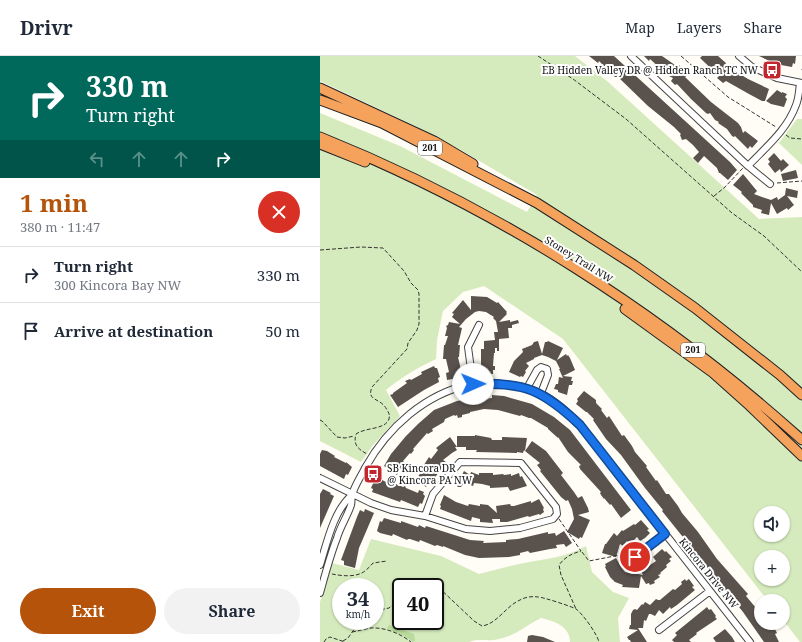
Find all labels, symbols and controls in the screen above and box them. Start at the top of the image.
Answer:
text: Drivr [20,15,73,41]
text: Map [625,18,655,37]
text: Layers [677,18,722,37]
text: Share [744,18,782,37]
bus stop icon: EB Hidden Valley DR @ Hidden Ranch TC NW [761,59,783,81]
place label: EB Hidden Valley DR @ Hidden Ranch TC NW [542,63,759,77]
text: 330 m [86,67,168,105]
icon: right [20,72,72,124]
text: Turn right [86,103,175,127]
road number: 201 [418,141,442,155]
icon: left [86,148,108,170]
icon: ahead [128,148,150,170]
icon: ahead [170,148,192,170]
icon: right [212,148,234,170]
text: 1 min [20,186,88,219]
button: close [258,191,300,233]
text: 380 m · 11:47 [20,218,100,236]
street label: Stoney Trail NW [542,232,616,286]
text: Turn right [54,256,133,276]
icon: right [20,264,42,286]
text: 330 m [257,265,300,285]
text: 300 Kincora Bay NW [54,276,181,294]
icon: arrive [20,320,42,342]
text: Arrive at destination [54,321,213,341]
text: 50 m [265,321,300,341]
road number: 201 [681,343,705,357]
position arrow [452,363,494,405]
place label: SB Kincora DR @ Kincora PA NW [387,461,473,487]
bus stop icon: SB Kincora DR @ Kincora PA NW [362,463,384,485]
map controls [754,506,790,630]
button: sound [754,506,790,542]
street label: Kincora Drive NW [676,535,742,612]
pin [618,540,652,574]
icon: arrive [624,546,646,568]
button: + [754,550,790,586]
speed limit sign: 40 [392,578,444,630]
text: 34 [347,585,369,612]
button: Exit [20,588,156,634]
button: Share [164,588,300,634]
button: − [754,594,790,630]
text: km/h [346,607,370,621]

